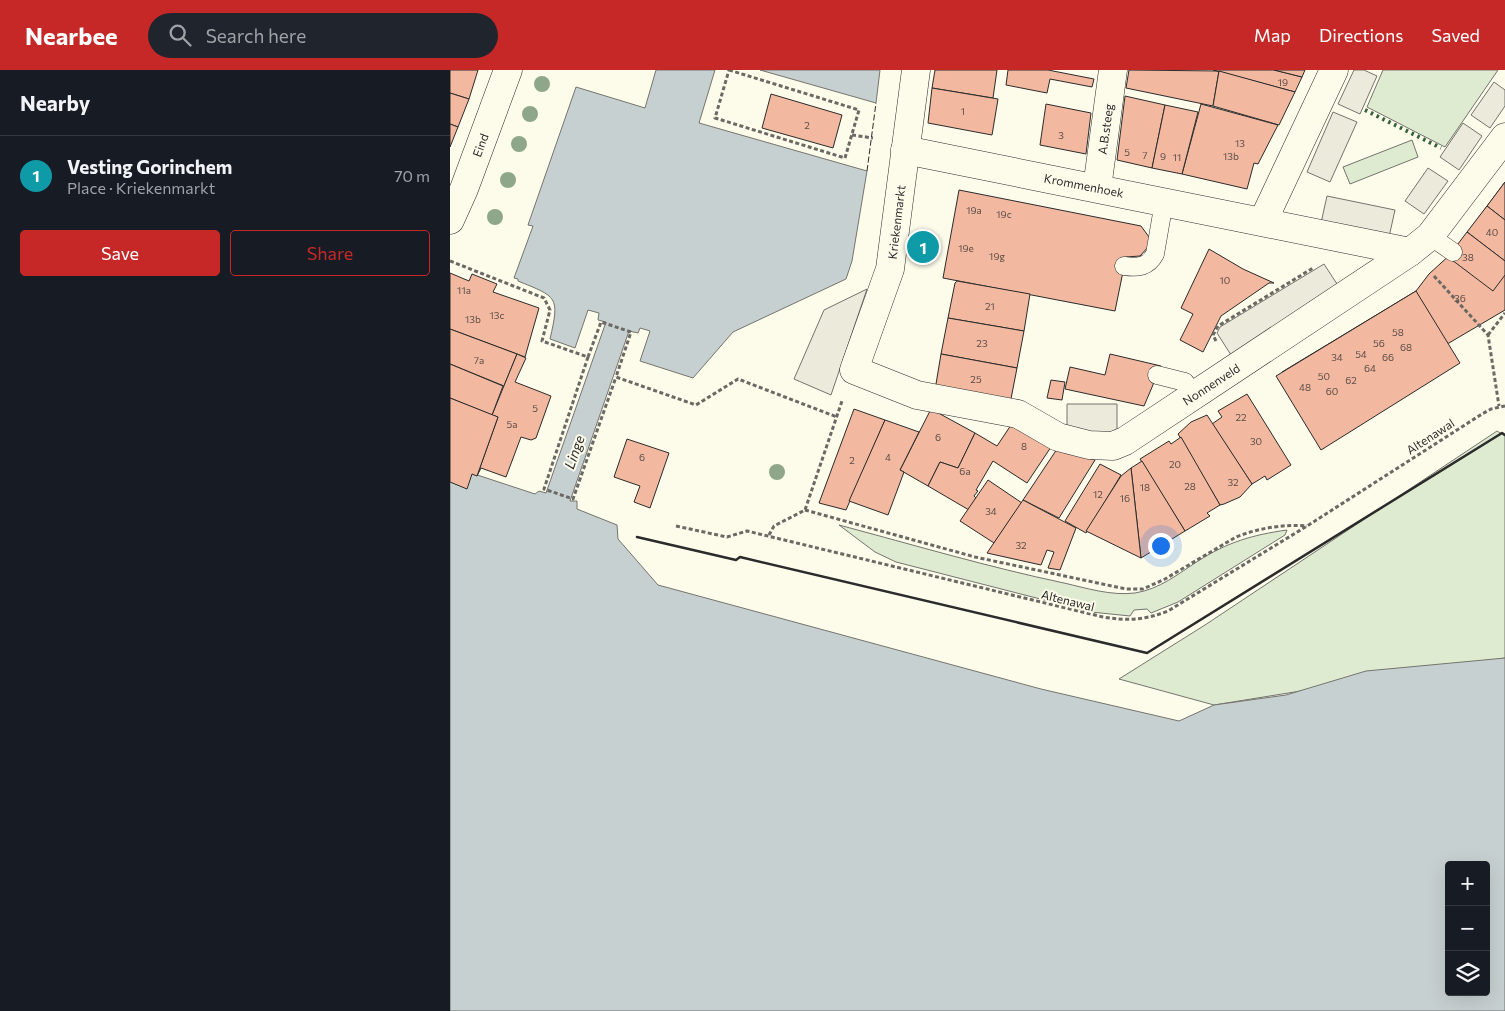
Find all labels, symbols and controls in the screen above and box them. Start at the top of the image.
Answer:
search box [148,13,498,58]
text: Nearbee [25,21,118,50]
icon: search [166,21,194,49]
text: Search here [206,24,306,47]
text: Map [1254,24,1291,46]
text: Directions [1319,24,1403,46]
text: Saved [1431,24,1480,46]
house number: 19 [1278,76,1288,88]
text: Nearby [20,90,90,115]
street label: A.B.steeg [1095,102,1116,155]
house number: 1 [961,105,965,117]
house number: 2 [804,119,810,131]
house number: 3 [1058,129,1064,141]
street label: Eind [469,131,491,159]
house number: 13 [1235,137,1245,149]
house number: 5 [1124,146,1130,158]
house number: 7 [1142,149,1148,161]
house number: 9 [1160,150,1166,162]
house number: 13b [1223,150,1239,162]
house number: 11 [1173,151,1181,163]
text: Vesting Gorinchem [67,155,232,178]
text: 1 [32,166,40,185]
text: 70 m [394,166,430,185]
street label: Krommenhoek [1043,170,1125,200]
text: Place · Kriekenmarkt [67,178,215,197]
street label: Kriekenmarkt [885,184,908,260]
house number: 19a [966,204,982,216]
house number: 19c [996,208,1012,220]
house number: 40 [1486,226,1498,238]
pin: 1 [907,228,939,266]
button: Save [20,230,220,276]
button: Share [230,230,430,276]
house number: 19e [958,242,974,254]
house number: 19g [989,250,1005,262]
house number: 38 [1462,251,1474,263]
house number: 10 [1220,274,1230,286]
house number: 11a [457,284,471,296]
house number: 36 [1454,292,1466,304]
house number: 21 [985,300,995,312]
house number: 13c [490,309,505,321]
house number: 13b [465,313,481,325]
house number: 58 [1392,326,1404,338]
house number: 23 [976,337,988,349]
house number: 56 [1373,337,1385,349]
house number: 68 [1400,341,1412,353]
house number: 54 [1355,348,1367,360]
house number: 34 [1331,351,1343,363]
house number: 66 [1382,351,1394,363]
house number: 7a [474,354,484,366]
street label: Nonnenveld [1180,360,1242,408]
house number: 64 [1364,362,1376,374]
house number: 50 [1318,370,1330,382]
house number: 25 [970,373,982,385]
house number: 62 [1345,374,1357,386]
house number: 48 [1299,381,1311,393]
house number: 60 [1326,385,1338,397]
house number: 5 [532,402,538,414]
house number: 22 [1235,411,1247,423]
street label: Altenawal [1403,415,1457,457]
house number: 5a [507,418,517,430]
house number: 6 [935,431,941,443]
water label: Linge [560,432,588,471]
house number: 30 [1250,435,1262,447]
house number: 8 [1021,440,1027,452]
house number: 6 [639,451,645,463]
house number: 4 [885,451,891,463]
house number: 2 [849,454,855,466]
house number: 20 [1169,458,1181,470]
house number: 6a [959,465,971,477]
house number: 32 [1227,476,1239,488]
house number: 28 [1184,480,1196,492]
house number: 18 [1140,481,1150,493]
house number: 12 [1093,488,1103,500]
house number: 16 [1120,492,1130,504]
house number: 34 [985,505,997,517]
your location [1148,533,1174,559]
house number: 32 [1015,539,1027,551]
street label: Altenawal [1040,587,1096,613]
map controls [1445,861,1490,996]
button: + [1445,861,1490,906]
button: − [1445,906,1490,951]
button: layers [1445,951,1490,996]

